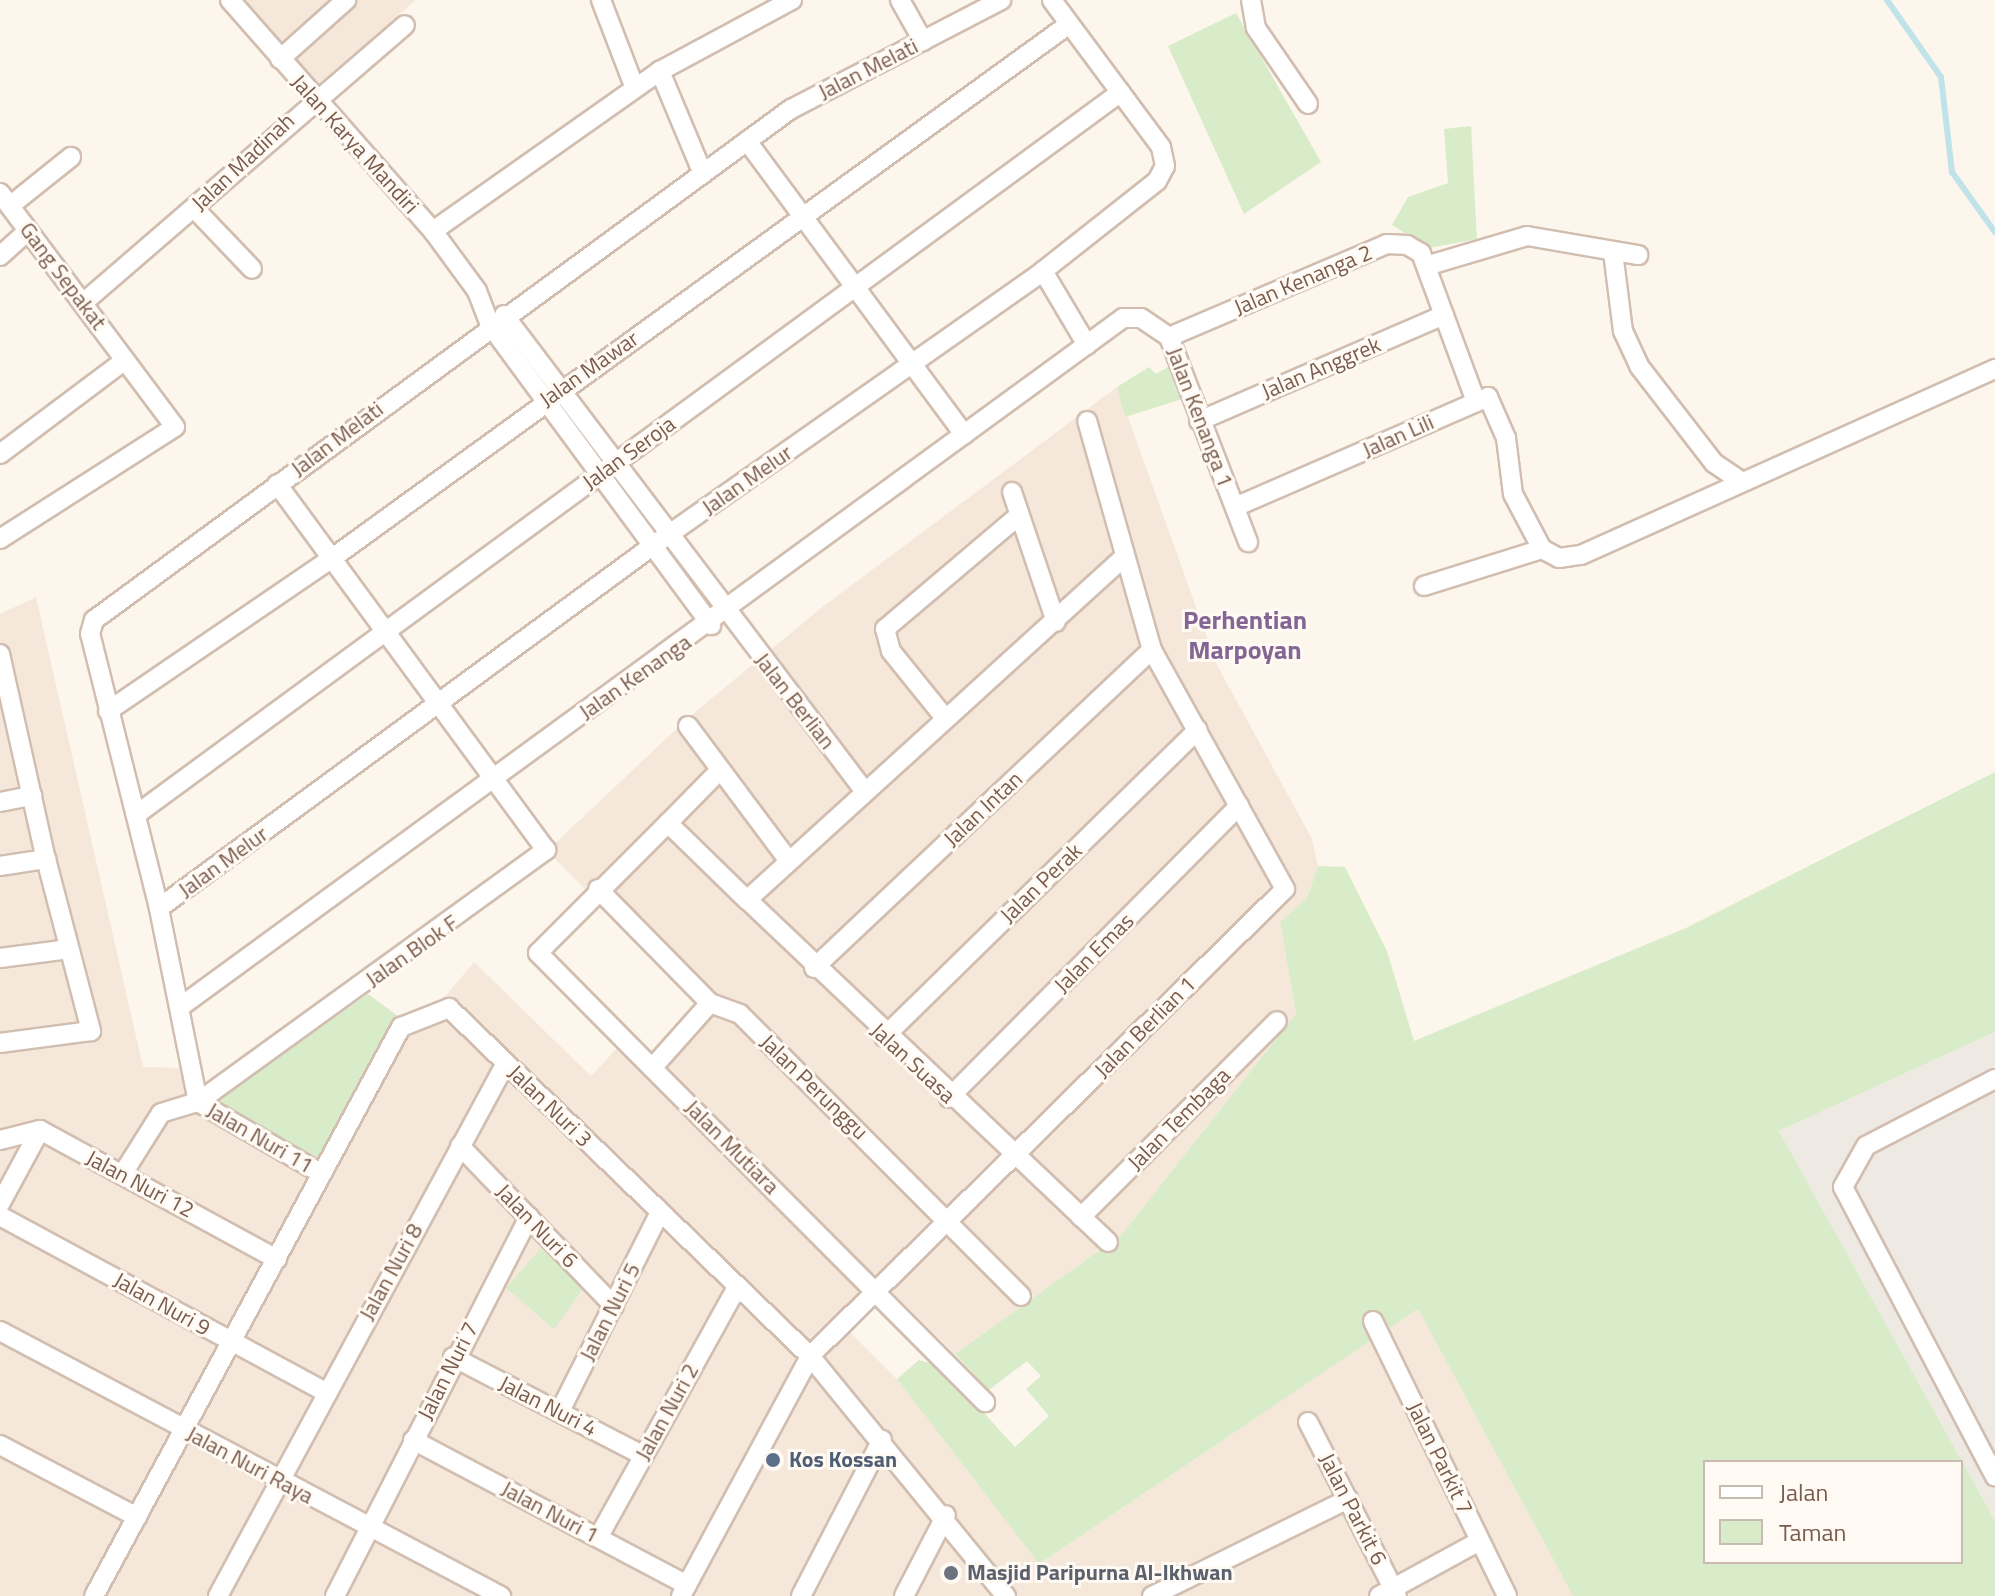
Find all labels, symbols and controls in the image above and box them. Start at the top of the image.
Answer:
street label: Jalan Melati [814,33,922,105]
street label: Jalan Karya Mandiri [286,69,424,219]
street label: Jalan Madinah [186,108,300,216]
street label: Gang Sepakat [14,217,112,335]
street label: Jalan Kenanga 2 [1230,239,1376,321]
street label: Jalan Mawar [534,325,644,413]
street label: Jalan Anggrek [1258,331,1384,405]
street label: Jalan Kenanga 1 [1161,343,1239,491]
street label: Jalan Melati [286,396,388,482]
street label: Jalan Lili [1358,409,1438,463]
street label: Jalan Seroja [578,411,680,495]
street label: Jalan Melur [697,439,797,521]
district label: Perhentian Marpoyan [1183,604,1307,666]
street label: Jalan Kenanga [574,629,696,725]
street label: Jalan Berlian [749,648,841,754]
street label: Jalan Intan [938,766,1028,852]
street label: Jalan Melur [173,821,273,903]
street label: Jalan Perak [995,838,1087,928]
street label: Jalan Emas [1049,908,1139,998]
street label: Jalan Blok F [360,909,464,993]
street label: Jalan Berlian 1 [1089,971,1201,1083]
street label: Jalan Suasa [865,1017,961,1109]
street label: Jalan Perunggu [755,1029,873,1145]
street label: Jalan Nuri 3 [503,1060,597,1152]
street label: Jalan Tembaga [1122,1062,1236,1176]
street label: Jalan Mutiara [679,1094,785,1200]
street label: Jalan Nuri 11 [202,1097,318,1179]
street label: Jalan Nuri 12 [81,1145,199,1223]
street label: Jalan Nuri 6 [491,1179,583,1273]
street label: Jalan Nuri 8 [354,1219,428,1325]
street label: Jalan Nuri 5 [574,1259,646,1365]
street label: Jalan Nuri 9 [109,1267,215,1341]
street label: Jalan Nuri 7 [412,1318,484,1424]
street label: Jalan Nuri 2 [630,1359,704,1465]
street label: Jalan Nuri 4 [495,1370,601,1442]
street label: Jalan Parkit 7 [1401,1397,1479,1519]
street label: Jalan Nuri Raya [182,1421,318,1509]
place label: Kos Kossan [789,1447,897,1473]
street label: Jalan Parkit 6 [1314,1449,1392,1569]
marker: Kos Kossan [764,1451,782,1469]
legend [1703,1460,1963,1564]
text: Jalan [1779,1474,1828,1510]
street label: Jalan Nuri 1 [497,1475,603,1549]
text: Taman [1779,1514,1847,1550]
place label: Masjid Paripurna Al-Ikhwan [967,1560,1233,1586]
marker: Masjid Paripurna Al-Ikhwan [942,1564,960,1582]

